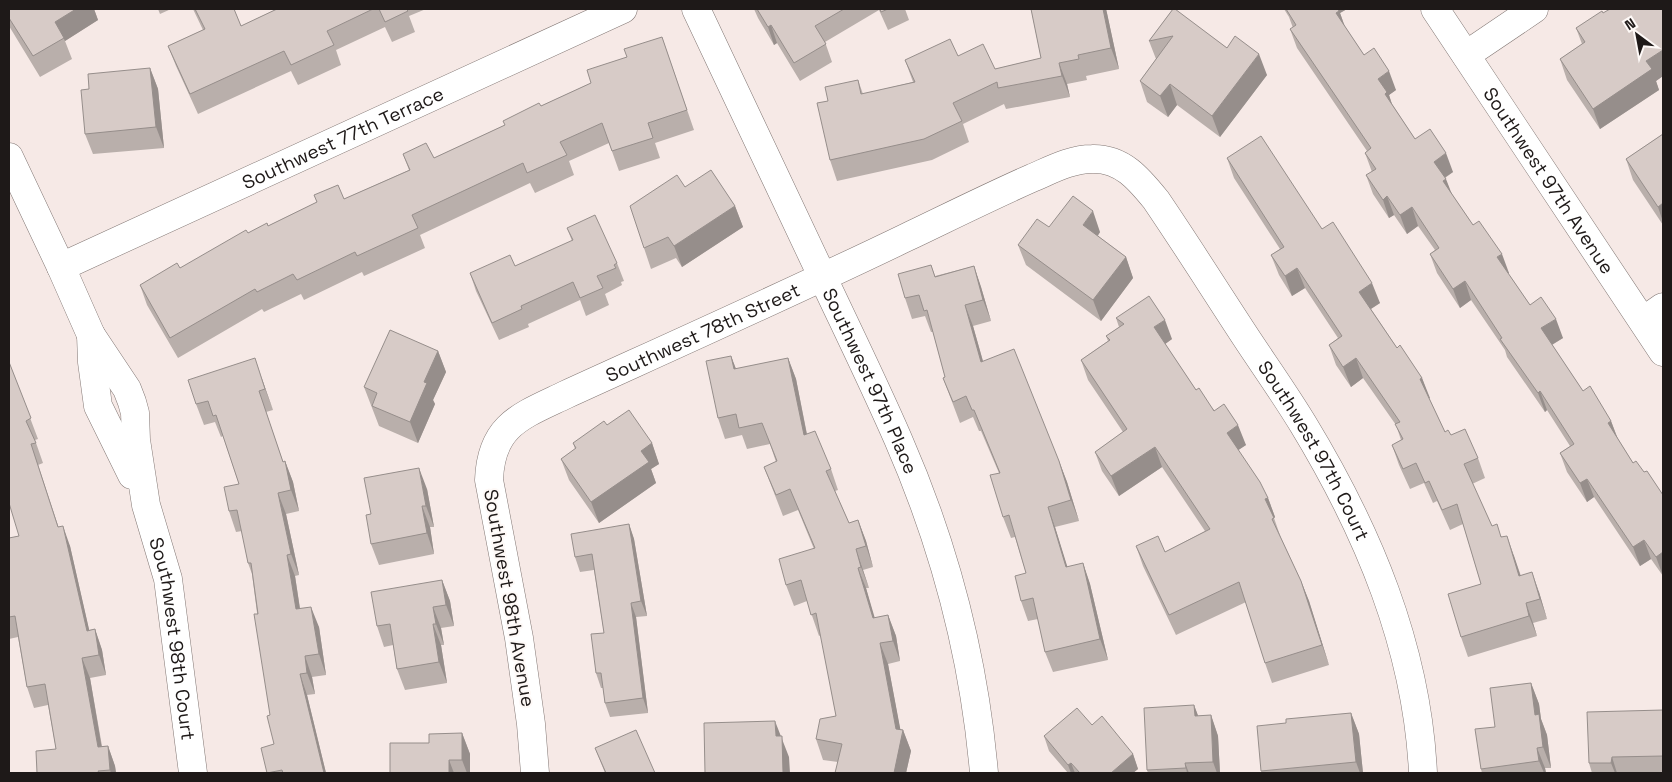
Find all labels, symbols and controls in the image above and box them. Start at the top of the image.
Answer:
north arrow [1612,10,1662,60]
text: N [1621,14,1639,34]
street label: Southwest 77th Terrace [238,81,448,195]
street label: Southwest 97th Avenue [1478,83,1620,279]
street label: Southwest 78th Street [602,277,804,388]
street label: Southwest 97th Place [817,284,923,478]
street label: Southwest 97th Court [1252,356,1375,545]
street label: Southwest 98th Avenue [478,487,541,709]
street label: Southwest 98th Court [143,534,201,742]

